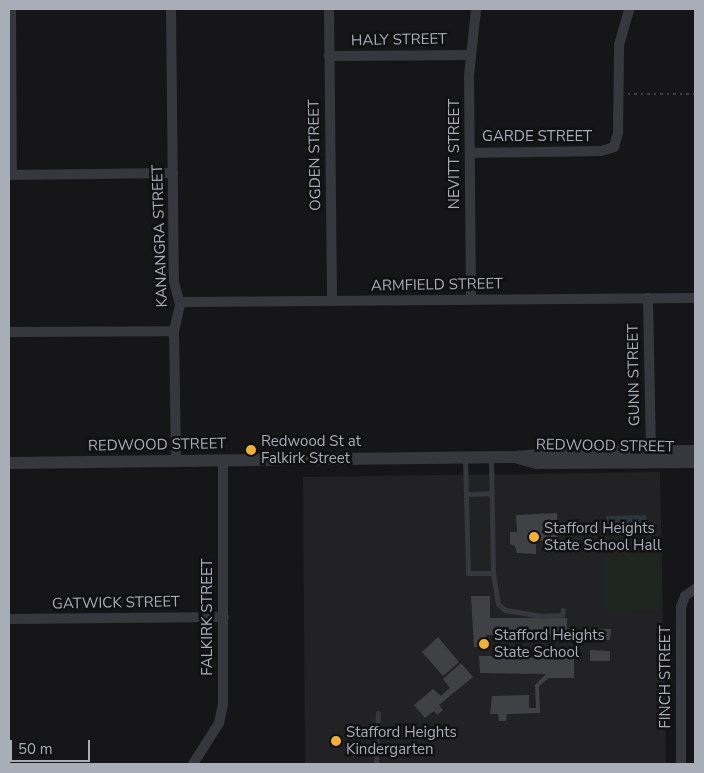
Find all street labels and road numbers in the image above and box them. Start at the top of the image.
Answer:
street label: HALY STREET [351,30,447,50]
street label: OGDEN STREET [305,99,325,211]
street label: NEVITT STREET [446,99,464,209]
street label: GARDE STREET [482,128,592,146]
street label: KANANGRA STREET [149,164,171,308]
street label: ARMFIELD STREET [371,275,503,295]
street label: GUNN STREET [624,324,644,426]
street label: REDWOOD STREET [88,435,226,455]
street label: REDWOOD STREET [536,436,674,456]
street label: FALKIRK STREET [199,558,217,676]
street label: GATWICK STREET [52,593,180,613]
street label: FINCH STREET [657,626,675,728]

